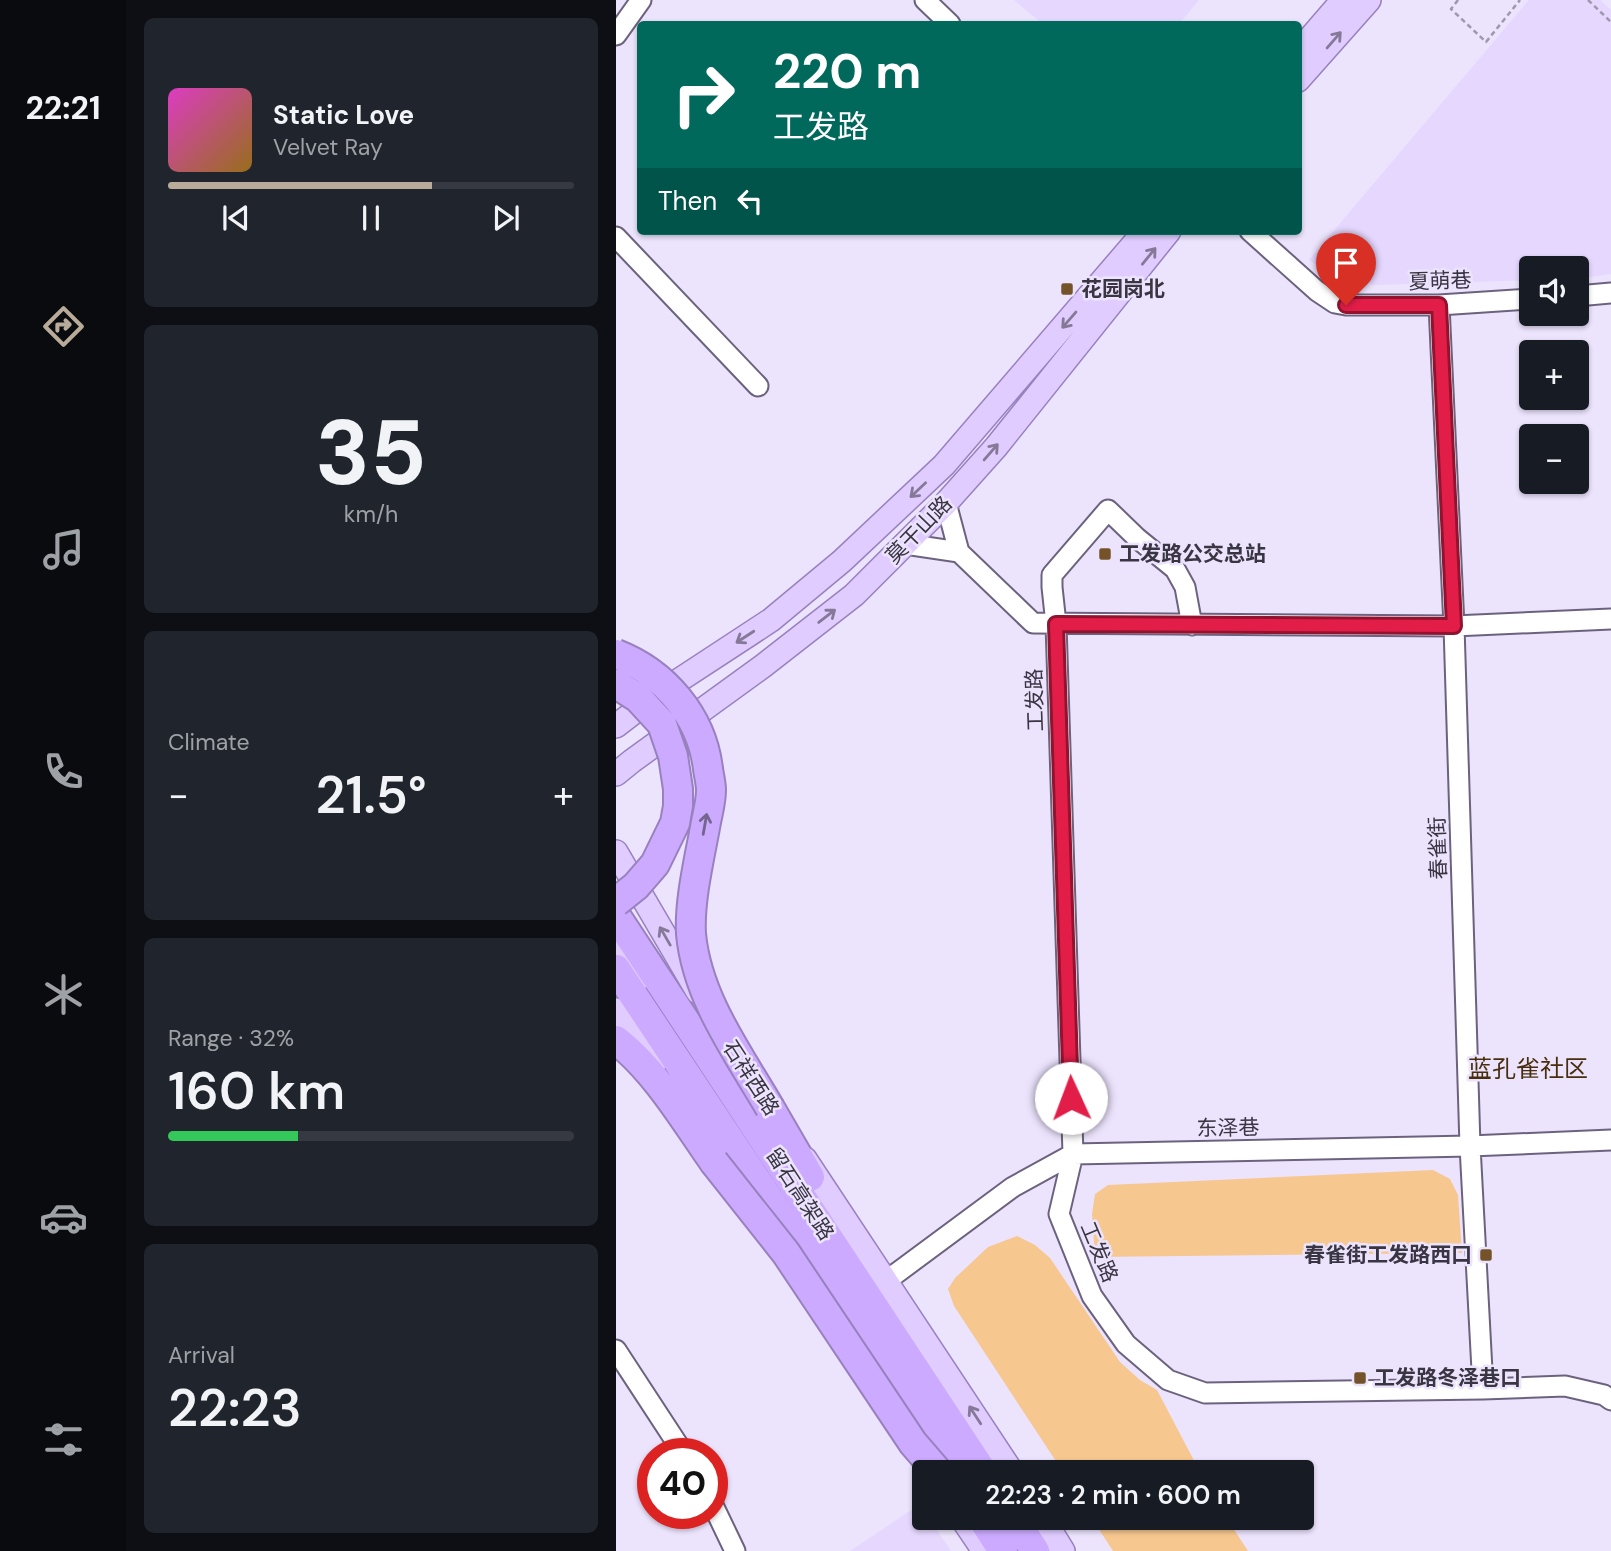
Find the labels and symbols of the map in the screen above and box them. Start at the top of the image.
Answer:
one-way arrow [1326,31,1342,49]
pin [1316,233,1376,305]
one-way arrow [1141,247,1156,265]
street label: 夏萌巷 [1408,266,1472,296]
place label: 花园岗北 [1081,275,1165,303]
marker: 花园岗北 [1059,281,1075,297]
one-way arrow [1061,311,1077,329]
one-way arrow [983,443,999,461]
one-way arrow [910,481,927,498]
street label: 莫干山路 [880,490,958,570]
place label: 工发路公交总站 [1119,540,1266,568]
marker: 工发路公交总站 [1097,546,1113,562]
one-way arrow [818,608,836,623]
one-way arrow [735,630,755,644]
street label: 工发路 [1020,668,1050,732]
one-way arrow [699,813,713,836]
street label: 春雀街 [1423,816,1453,880]
one-way arrow [658,926,672,946]
street label: 石祥西路 [716,1035,786,1121]
district label: 蓝孔雀社区 [1468,1053,1588,1084]
position arrow [1034,1061,1108,1135]
street label: 东泽巷 [1196,1113,1260,1143]
street label: 留石高架路 [760,1142,840,1246]
street label: 工发路 [1074,1218,1124,1286]
place label: 春雀街工发路西口 [1304,1241,1472,1269]
marker: 春雀街工发路西口 [1478,1247,1494,1263]
place label: 工发路冬泽巷口 [1374,1364,1521,1392]
marker: 工发路冬泽巷口 [1352,1370,1368,1386]
one-way arrow [967,1406,982,1425]
speed limit sign: 40 [637,1438,728,1529]

